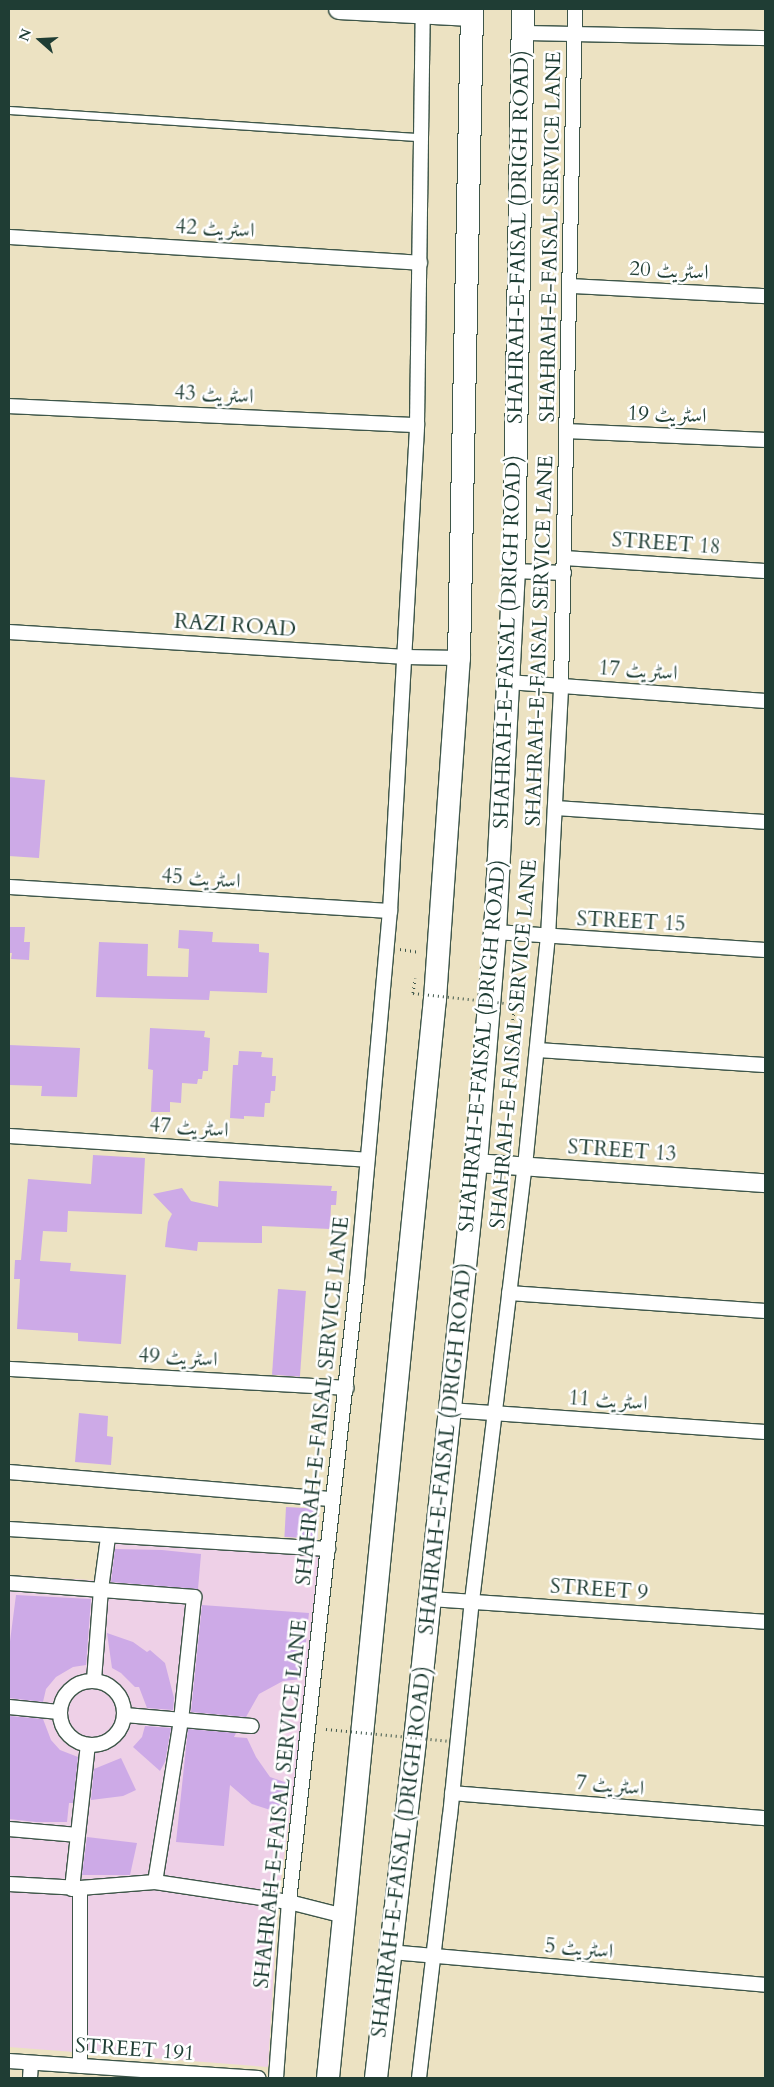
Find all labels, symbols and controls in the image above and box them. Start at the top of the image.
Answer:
north arrow [15,15,65,65]
text: N [14,26,36,44]
street label: SHAHRAH-E-FAISAL (DRIGH ROAD) [503,50,535,424]
street label: SHAHRAH-E-FAISAL SERVICE LANE [535,51,567,423]
street label: اسٹریٹ 42 [175,214,255,244]
street label: اسٹریٹ 20 [629,256,709,286]
street label: اسٹریٹ 43 [174,380,254,410]
street label: اسٹریٹ 19 [627,401,707,429]
street label: SHAHRAH-E-FAISAL (DRIGH ROAD) [489,455,527,829]
street label: SHAHRAH-E-FAISAL SERVICE LANE [521,455,559,827]
street label: STREET 18 [611,528,721,560]
street label: RAZI ROAD [173,609,297,643]
street label: اسٹریٹ 17 [598,656,678,686]
street label: SHAHRAH-E-FAISAL SERVICE LANE [485,858,543,1230]
street label: SHAHRAH-E-FAISAL (DRIGH ROAD) [454,859,512,1233]
street label: اسٹریٹ 45 [161,864,241,894]
street label: STREET 15 [576,907,686,937]
street label: اسٹریٹ 47 [149,1113,229,1143]
street label: STREET 13 [567,1135,677,1167]
street label: SHAHRAH-E-FAISAL SERVICE LANE [291,1215,355,1587]
street label: SHAHRAH-E-FAISAL (DRIGH ROAD) [414,1262,478,1636]
street label: اسٹریٹ 49 [138,1343,218,1373]
street label: اسٹریٹ 11 [568,1386,648,1416]
street label: STREET 9 [549,1574,649,1606]
street label: SHAHRAH-E-FAISAL SERVICE LANE [249,1618,313,1990]
street label: SHAHRAH-E-FAISAL (DRIGH ROAD) [367,1665,437,2039]
street label: اسٹریٹ 7 [575,1770,645,1802]
street label: اسٹریٹ 5 [544,1933,614,1965]
street label: STREET 191 [74,2033,196,2067]

